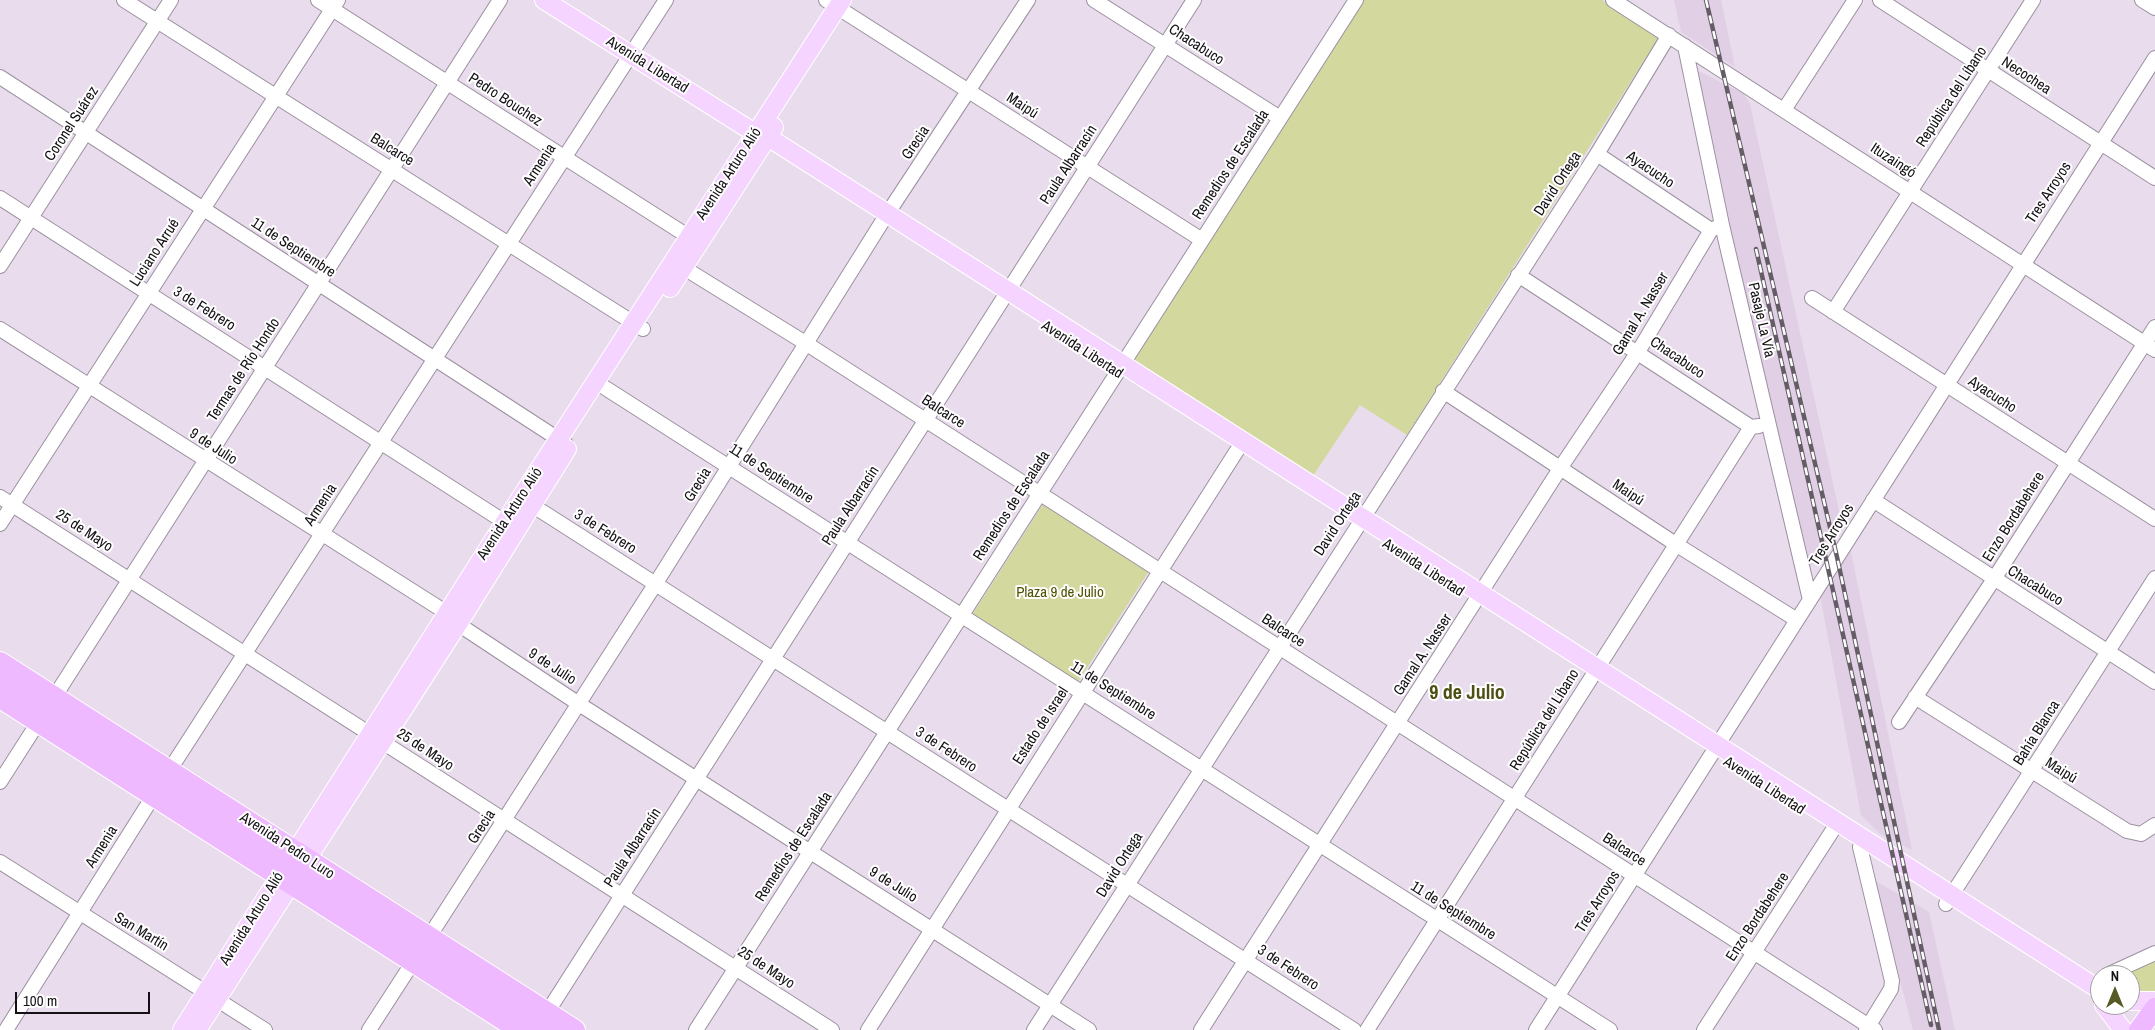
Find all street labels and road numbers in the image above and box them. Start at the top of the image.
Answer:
street label: Chacabuco [1165,21,1227,69]
street label: Avenida Libertad [603,33,691,97]
street label: República del Líbano [1913,43,1991,151]
street label: Necochea [1998,53,2054,99]
street label: Pedro Bouchez [465,70,545,130]
street label: Coronel Suárez [41,83,103,165]
street label: Maipú [1003,89,1041,123]
street label: Remedios de Escalada [1189,107,1273,223]
street label: Paula Albarracín [1037,122,1101,208]
street label: Grecia [898,123,934,163]
street label: Avenida Arturo Alió [692,124,766,224]
street label: Balcarce [367,130,417,170]
street label: Ituzaingó [1867,140,1919,182]
street label: Armenia [520,141,560,189]
street label: Ayacucho [1623,147,1677,193]
street label: David Ortega [1531,148,1585,220]
street label: Tres Arroyos [2022,159,2076,227]
street label: 11 de Septiembre [247,214,339,282]
street label: Luciano Arrué [126,216,184,290]
street label: Gamal A. Nasser [1609,269,1673,359]
street label: Pasaje La Vía [1744,281,1778,359]
street label: 3 de Febrero [170,283,238,335]
street label: Termas de Río Hondo [204,315,284,425]
street label: Avenida Libertad [1038,317,1126,383]
street label: Chacabuco [1646,333,1708,383]
street label: Ayacucho [1965,373,2019,417]
street label: Balcarce [918,391,968,433]
street label: 9 de Julio [186,425,240,469]
street label: 11 de Septiembre [725,440,817,508]
street label: Remedios de Escalada [970,448,1054,564]
street label: Paula Albarracín [819,463,883,549]
street label: Avenida Arturo Alió [473,464,547,564]
street label: Grecia [681,465,715,505]
street label: Enzo Bordabehere [1979,469,2049,565]
street label: Maipú [1609,476,1647,510]
street label: Armenia [301,481,341,529]
street label: David Ortega [1311,488,1365,560]
street label: Tres Arroyos [1806,501,1858,569]
street label: 25 de Mayo [52,506,116,556]
street label: 3 de Febrero [571,506,639,558]
street label: Avenida Libertad [1379,535,1467,601]
street label: Chacabuco [2004,562,2066,610]
street label: Balcarce [1258,610,1308,652]
street label: Gamal A. Nasser [1390,611,1456,699]
street label: 9 de Julio [525,645,579,689]
street label: 11 de Septiembre [1067,658,1159,724]
street label: República del Líbano [1507,666,1583,774]
street label: Estado de Israel [1009,684,1073,768]
street label: Bahía Blanca [2010,697,2064,769]
street label: 3 de Febrero [912,723,980,777]
street label: 25 de Mayo [393,725,457,775]
street label: Avenida Libertad [1720,753,1808,819]
street label: Maipú [2042,754,2080,788]
street label: Remedios de Escalada [752,789,836,905]
street label: Paula Albarracín [601,805,665,891]
street label: Grecia [464,807,500,847]
street label: Avenida Pedro Luro [236,809,338,883]
street label: Armenia [82,823,122,871]
street label: David Ortega [1093,829,1147,901]
street label: Balcarce [1599,829,1649,871]
street label: 9 de Julio [866,863,920,907]
street label: Tres Arroyos [1572,868,1624,936]
street label: Avenida Arturo Alió [216,869,288,969]
street label: Enzo Bordabehere [1723,869,1793,965]
street label: 11 de Septiembre [1407,878,1499,944]
street label: San Martín [111,909,171,955]
street label: 3 de Febrero [1254,941,1322,995]
street label: 25 de Mayo [734,943,798,993]

